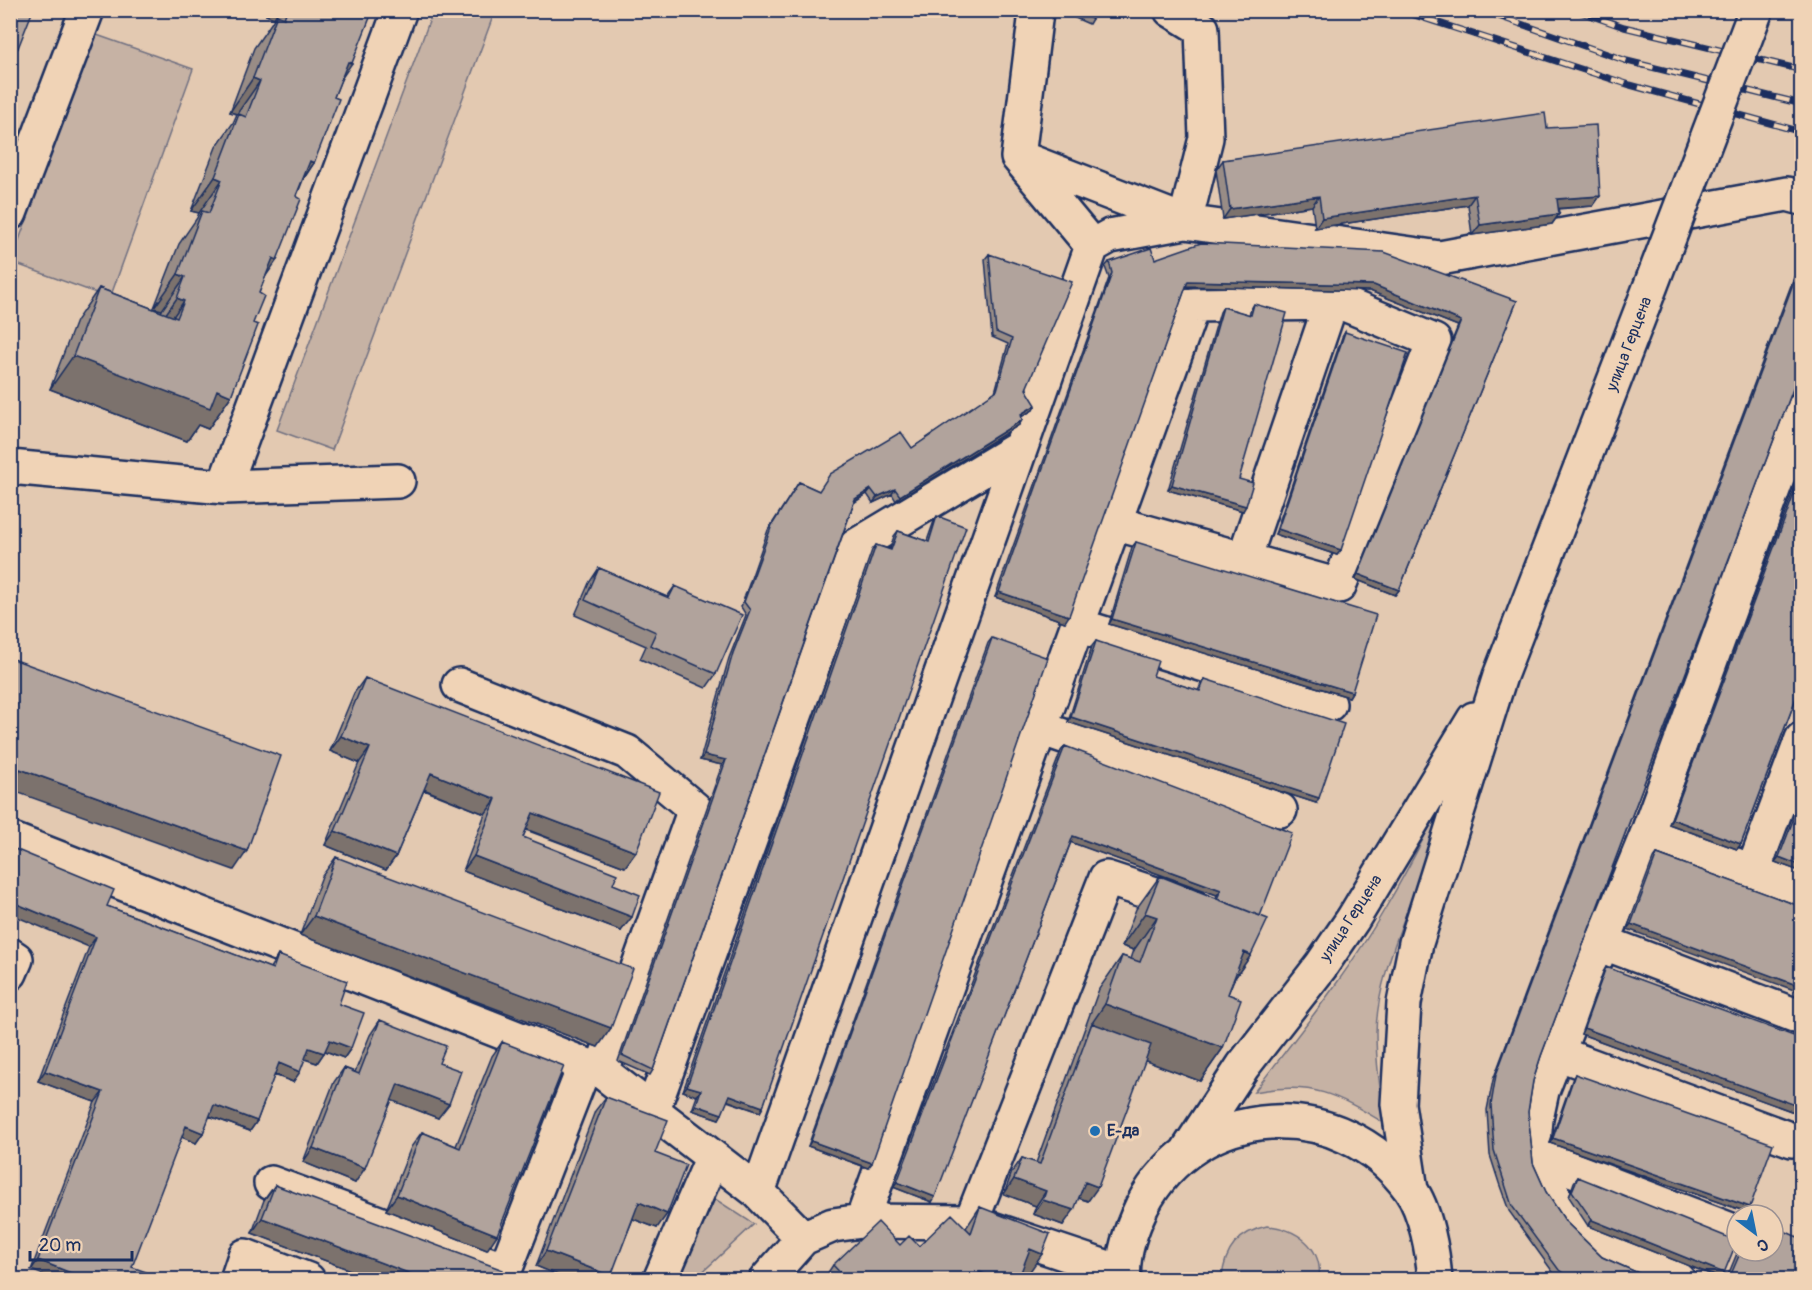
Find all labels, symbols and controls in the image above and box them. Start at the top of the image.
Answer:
street label: улица Герцена [1601,294,1656,395]
street label: улица Герцена [1315,871,1387,966]
place label: Е-да [1107,1121,1140,1141]
marker: Е-да [1088,1124,1102,1138]
north arrow [1725,1203,1785,1263]
scale bar [30,1224,132,1262]
text: 20 m [39,1234,81,1257]
text: С [1753,1234,1772,1256]

